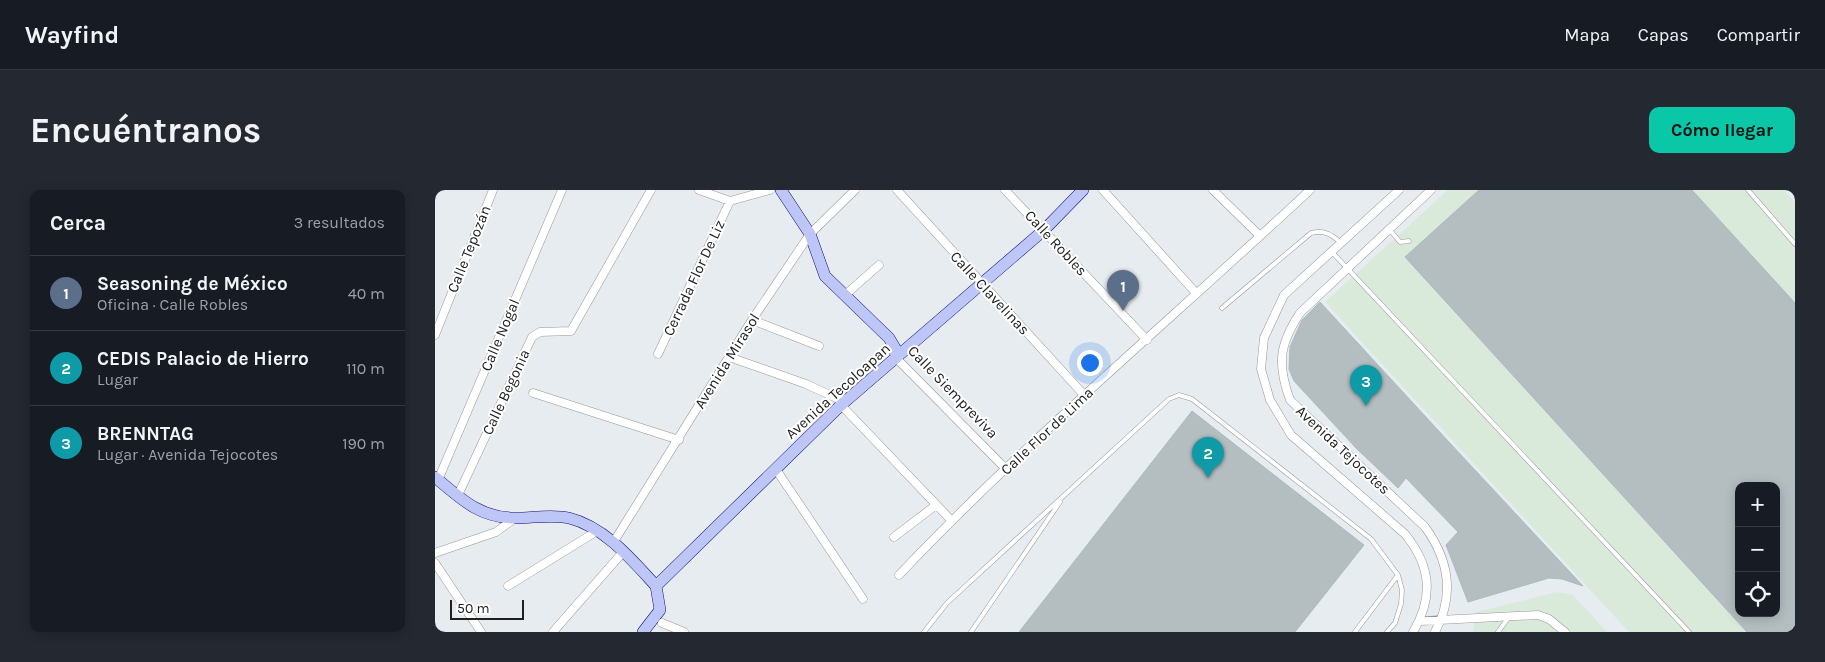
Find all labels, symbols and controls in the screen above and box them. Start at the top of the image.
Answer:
text: Wayfind [25,21,119,49]
text: Mapa [1564,24,1610,46]
text: Capas [1638,24,1689,46]
text: Compartir [1717,24,1800,46]
button: Cómo llegar [1649,107,1795,153]
text: Encuéntranos [30,110,261,151]
street label: Calle Tepozán [443,203,495,295]
street label: Calle Robles [1021,206,1091,280]
text: Cerca [50,211,106,235]
text: 3 resultados [294,213,385,232]
street label: Cerrada Flor De Liz [659,217,729,339]
street label: Calle Clavelinas [947,247,1033,339]
pin: 1 [1107,270,1139,311]
text: Seasoning de México [97,273,288,295]
text: 1 [63,284,69,303]
text: 40 m [348,284,385,303]
text: Oficina · Calle Robles [97,295,248,314]
street label: Calle Nogal [477,296,523,374]
street label: Avenida Mirasol [691,310,763,412]
street label: Avenida Tecoloapan [782,339,894,443]
street label: Calle Siempreviva [904,342,1002,442]
street label: Calle Begonia [478,346,534,438]
text: CEDIS Palacio de Hierro [97,348,309,370]
your location [1077,350,1103,376]
text: 2 [61,359,71,378]
text: 110 m [346,359,385,378]
pin: 3 [1350,365,1382,406]
text: Lugar [97,370,138,389]
street label: Calle Flor de Lima [997,383,1097,479]
street label: Avenida Tejocotes [1292,402,1394,498]
text: BRENNTAG [97,423,194,445]
text: 3 [61,434,71,453]
text: 190 m [342,434,385,453]
pin: 2 [1192,437,1224,478]
text: Lugar · Avenida Tejocotes [97,445,278,464]
map controls [1735,482,1780,617]
button: + [1735,482,1780,527]
button: − [1735,527,1780,572]
button: locate [1735,572,1780,617]
scale bar [450,597,524,620]
text: 50 m [457,600,490,617]

